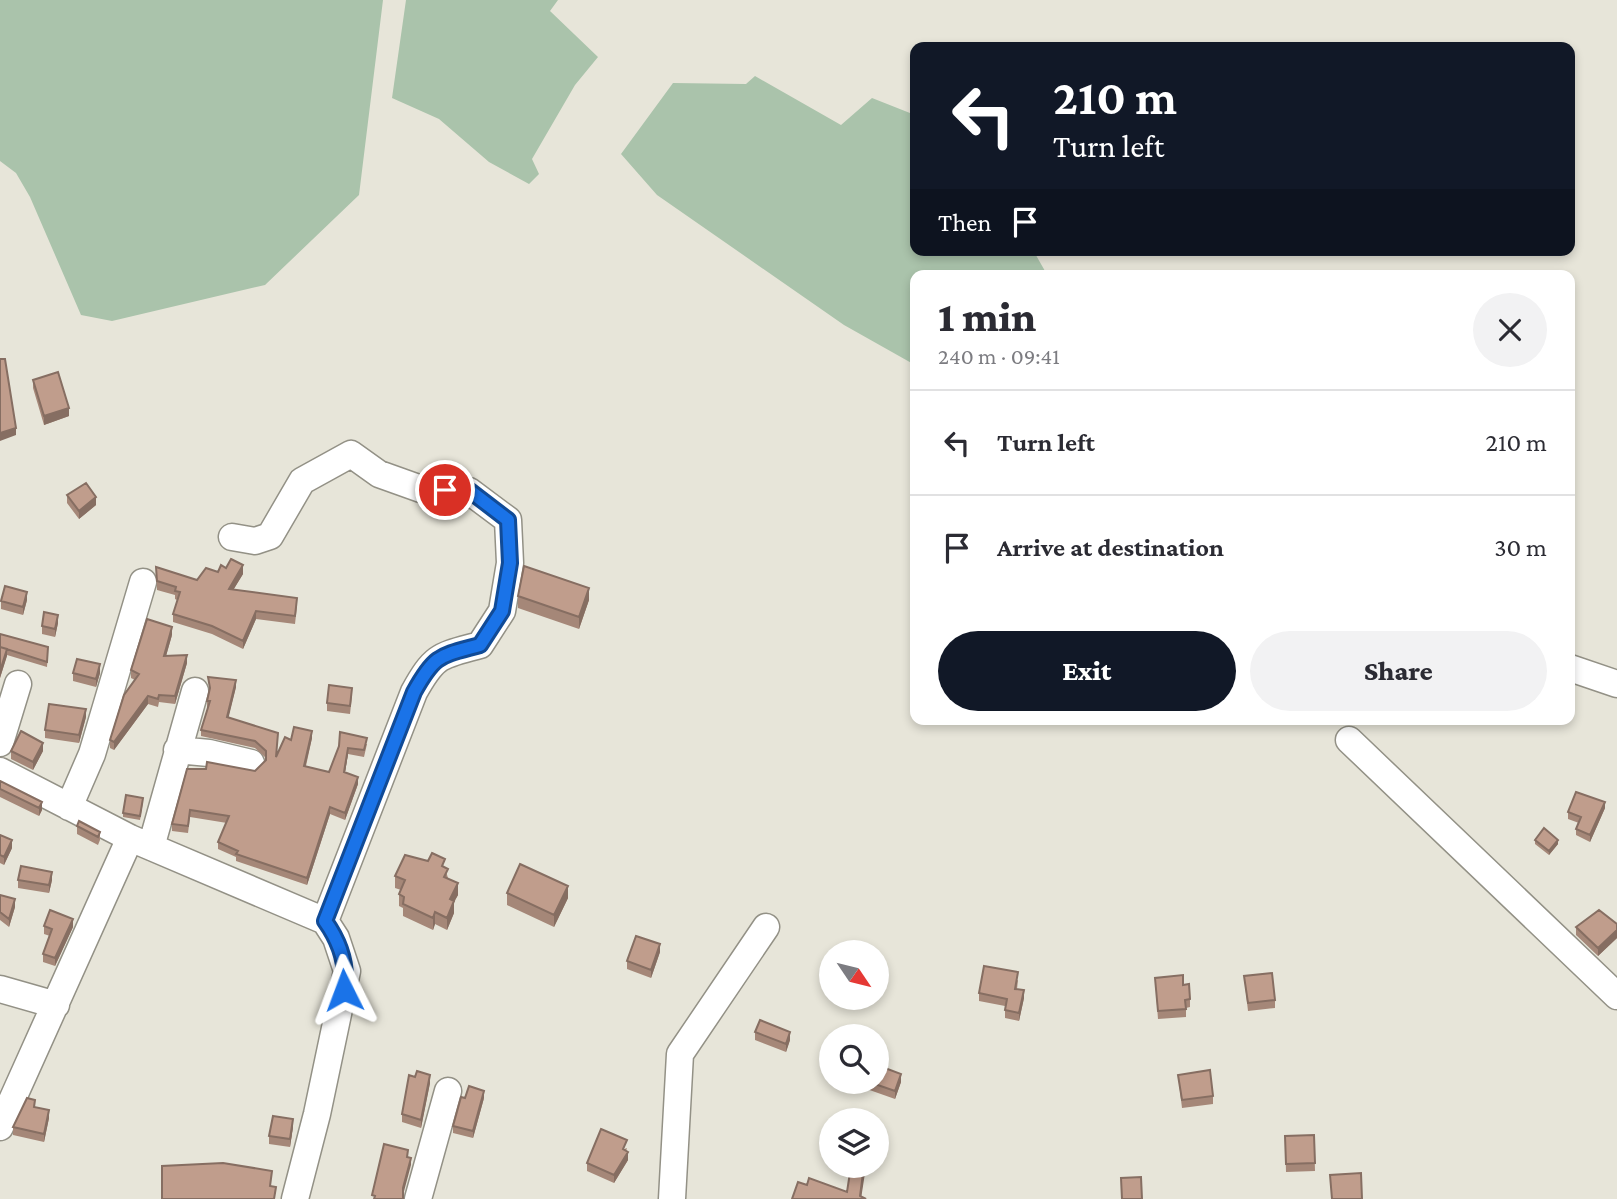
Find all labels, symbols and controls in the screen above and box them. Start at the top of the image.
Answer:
icon: left [938,70,1029,161]
text: 210 m [1053,70,1177,125]
text: Turn left [1053,128,1164,164]
icon: arrive [1006,203,1044,241]
text: Then [938,208,992,237]
text: 1 min [938,293,1036,340]
button: close [1473,293,1547,367]
text: 240 m · 09:41 [938,343,1060,369]
icon: left [938,424,976,462]
text: Turn left [997,428,1095,457]
text: 210 m [1486,428,1547,457]
pin [415,460,475,520]
icon: arrive [426,471,464,509]
icon: arrive [938,529,976,567]
text: Arrive at destination [997,533,1224,562]
text: 30 m [1494,533,1547,562]
button: Exit [938,631,1236,711]
button: Share [1250,631,1547,711]
north arrow [819,940,889,1010]
map controls [819,940,889,1178]
position arrow [307,953,381,1027]
button: search [819,1024,889,1094]
button: layers [819,1108,889,1178]

